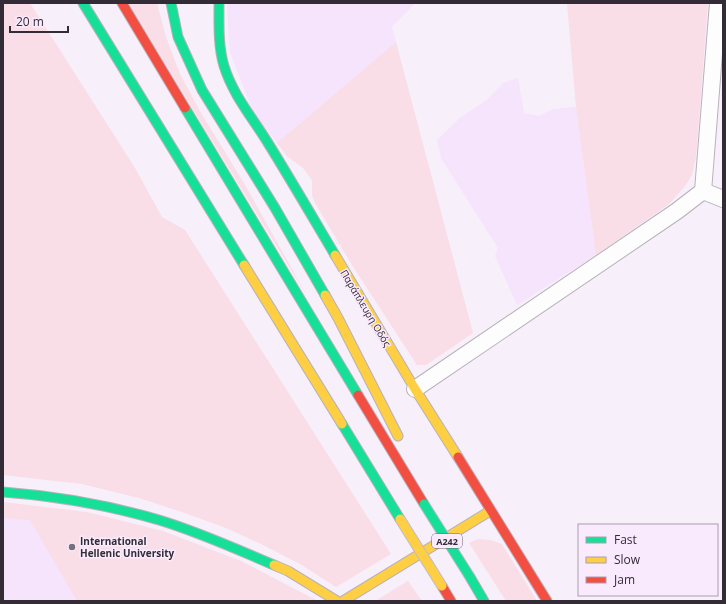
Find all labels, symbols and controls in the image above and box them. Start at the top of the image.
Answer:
scale bar [10,8,68,34]
text: 20 m [16,13,44,30]
street label: Παράπλευρη Οδός [337,267,395,349]
legend [578,524,718,596]
text: Fast [614,531,637,548]
place label: International Hellenic University [80,534,175,560]
road number: Α242 [432,534,462,548]
marker: International Hellenic University [67,542,77,552]
text: Slow [614,551,641,568]
text: Jam [613,571,635,588]

